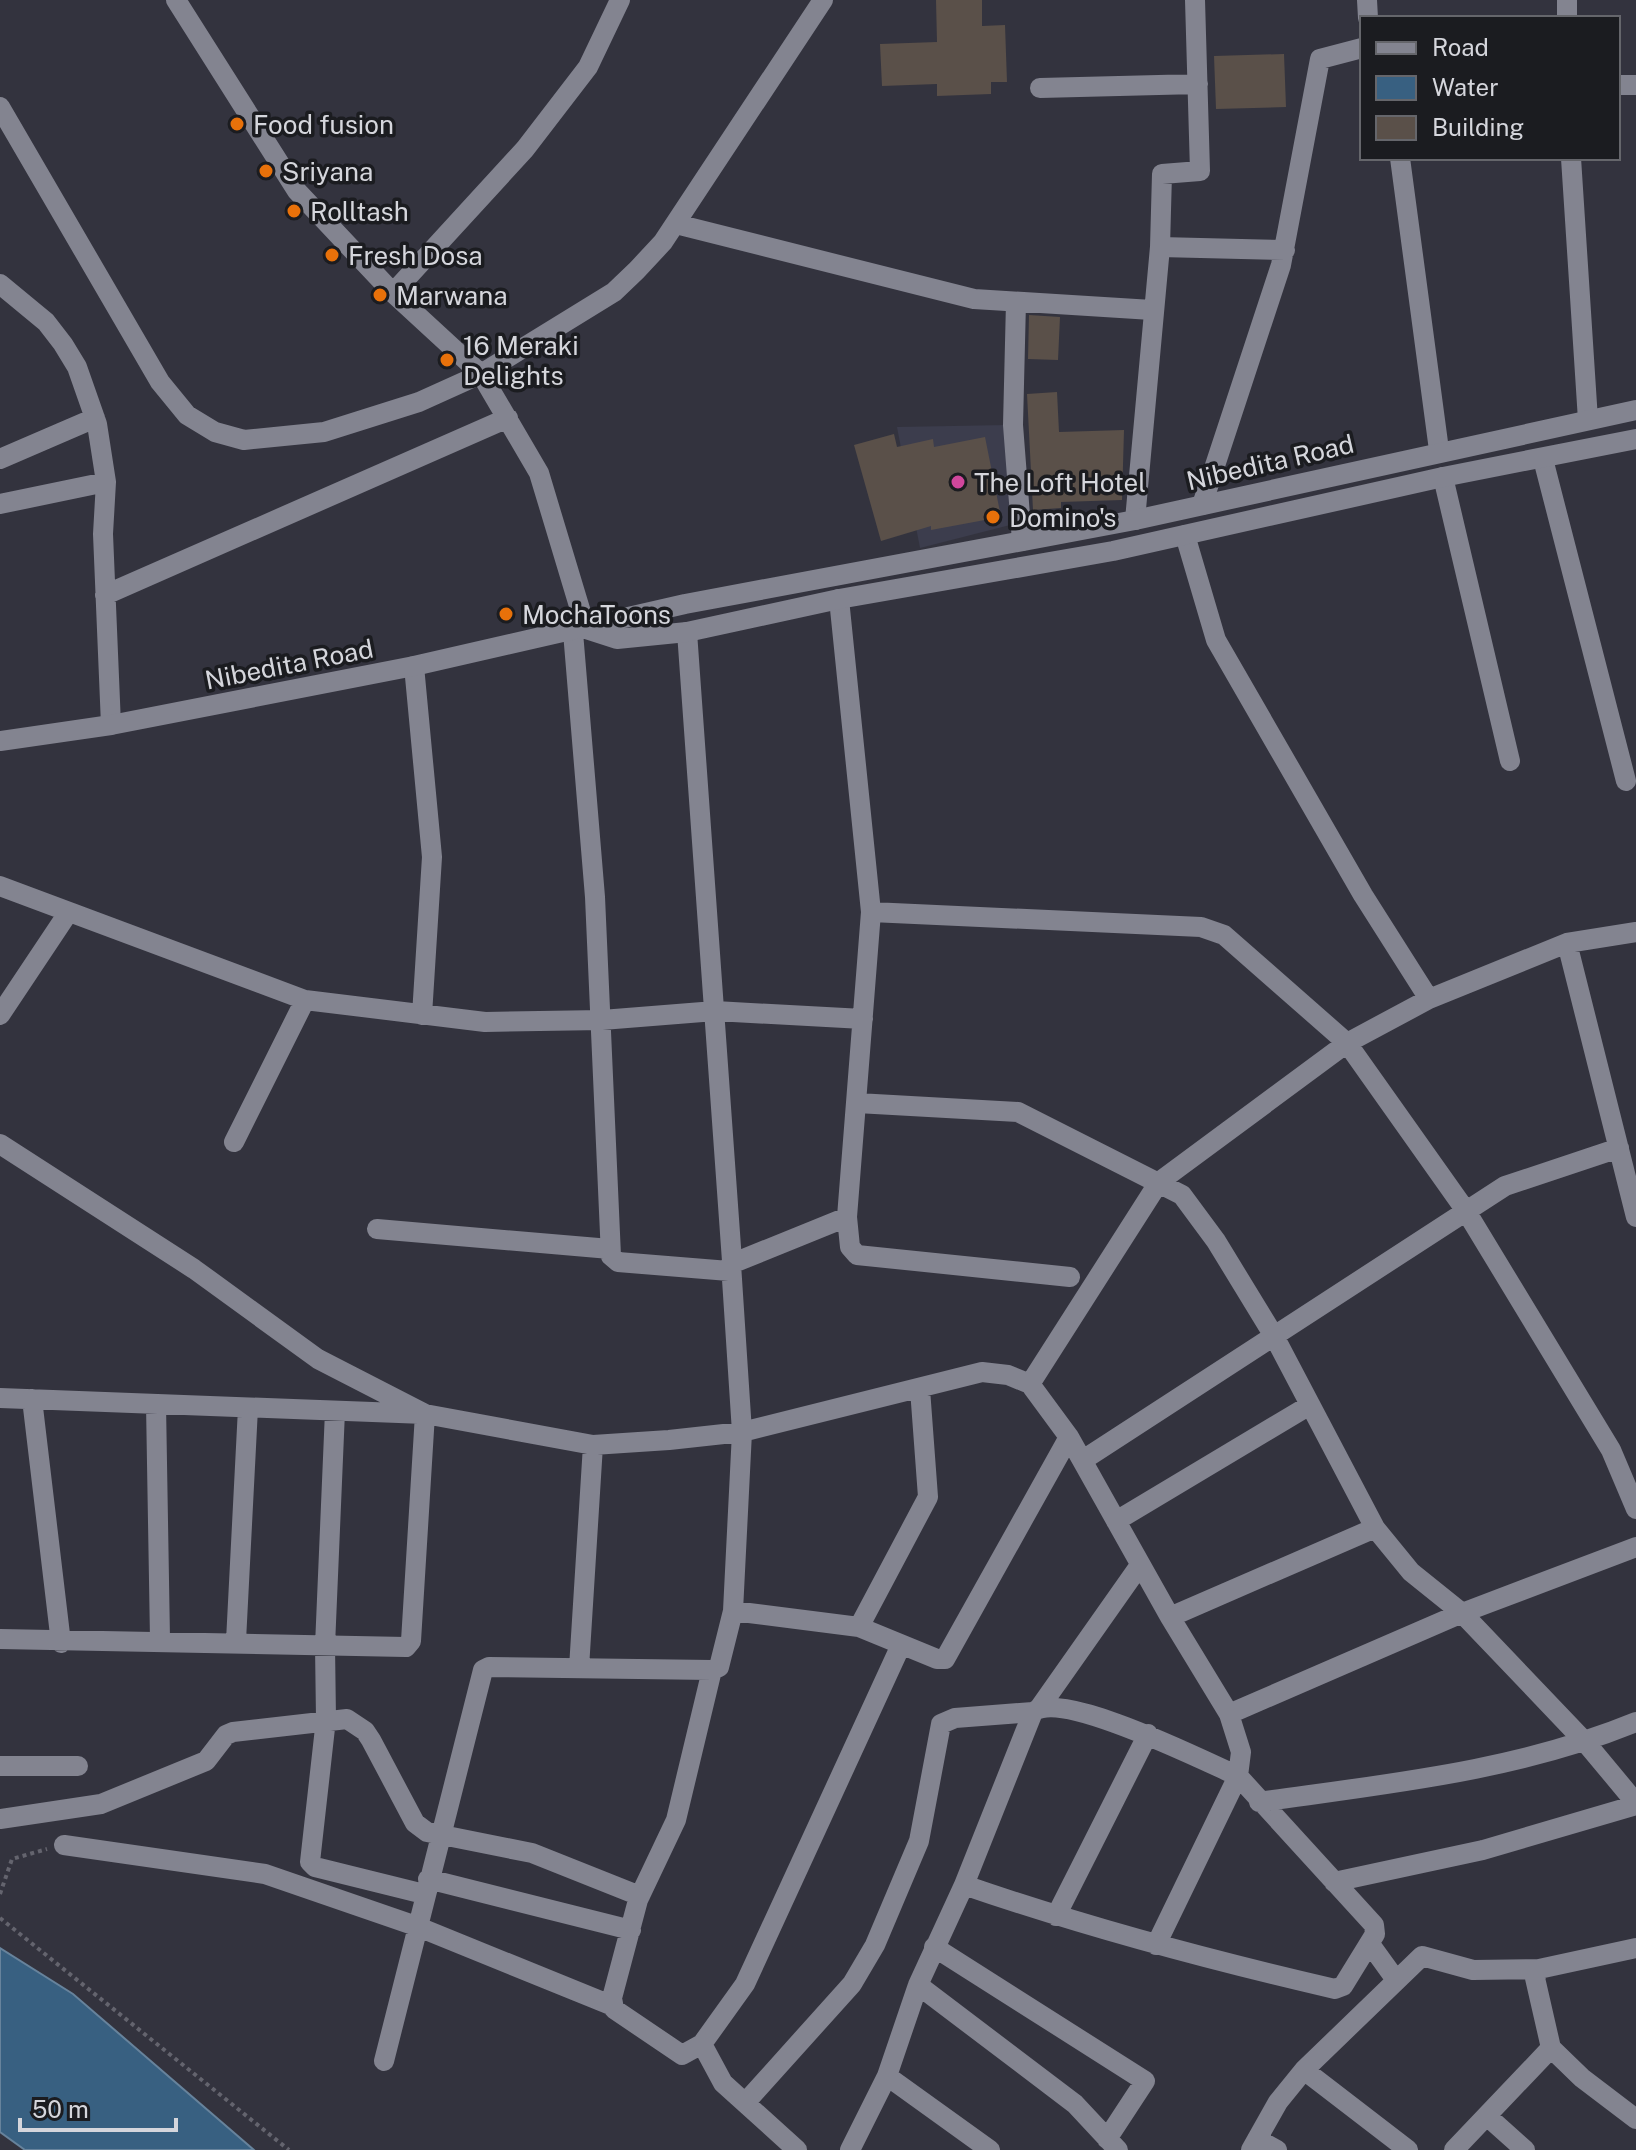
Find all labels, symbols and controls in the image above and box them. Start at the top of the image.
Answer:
legend [1360,16,1620,160]
text: Road [1432,33,1489,61]
text: Water [1432,73,1499,101]
place label: Food fusion [253,109,394,140]
text: Building [1432,113,1524,141]
marker: Food fusion [228,115,246,133]
place label: Sriyana [282,156,373,187]
marker: Sriyana [257,162,275,180]
place label: Rolltash [310,196,409,227]
marker: Rolltash [285,202,303,220]
place label: Fresh Dosa [348,240,483,271]
marker: Fresh Dosa [323,246,341,264]
place label: Marwana [396,280,508,311]
marker: Marwana [371,286,389,304]
place label: 16 Meraki Delights [463,330,579,391]
marker: 16 Meraki Delights [438,351,456,369]
street label: Nibedita Road [1183,428,1357,496]
place label: The Loft Hotel [974,467,1146,498]
marker: The Loft Hotel [949,473,967,491]
place label: Domino's [1009,502,1116,533]
marker: Domino's [984,508,1002,526]
place label: MochaToons [522,599,671,630]
marker: MochaToons [497,605,515,623]
street label: Nibedita Road [202,632,376,696]
scale bar [20,2082,176,2132]
text: 50 m [32,2095,89,2123]

